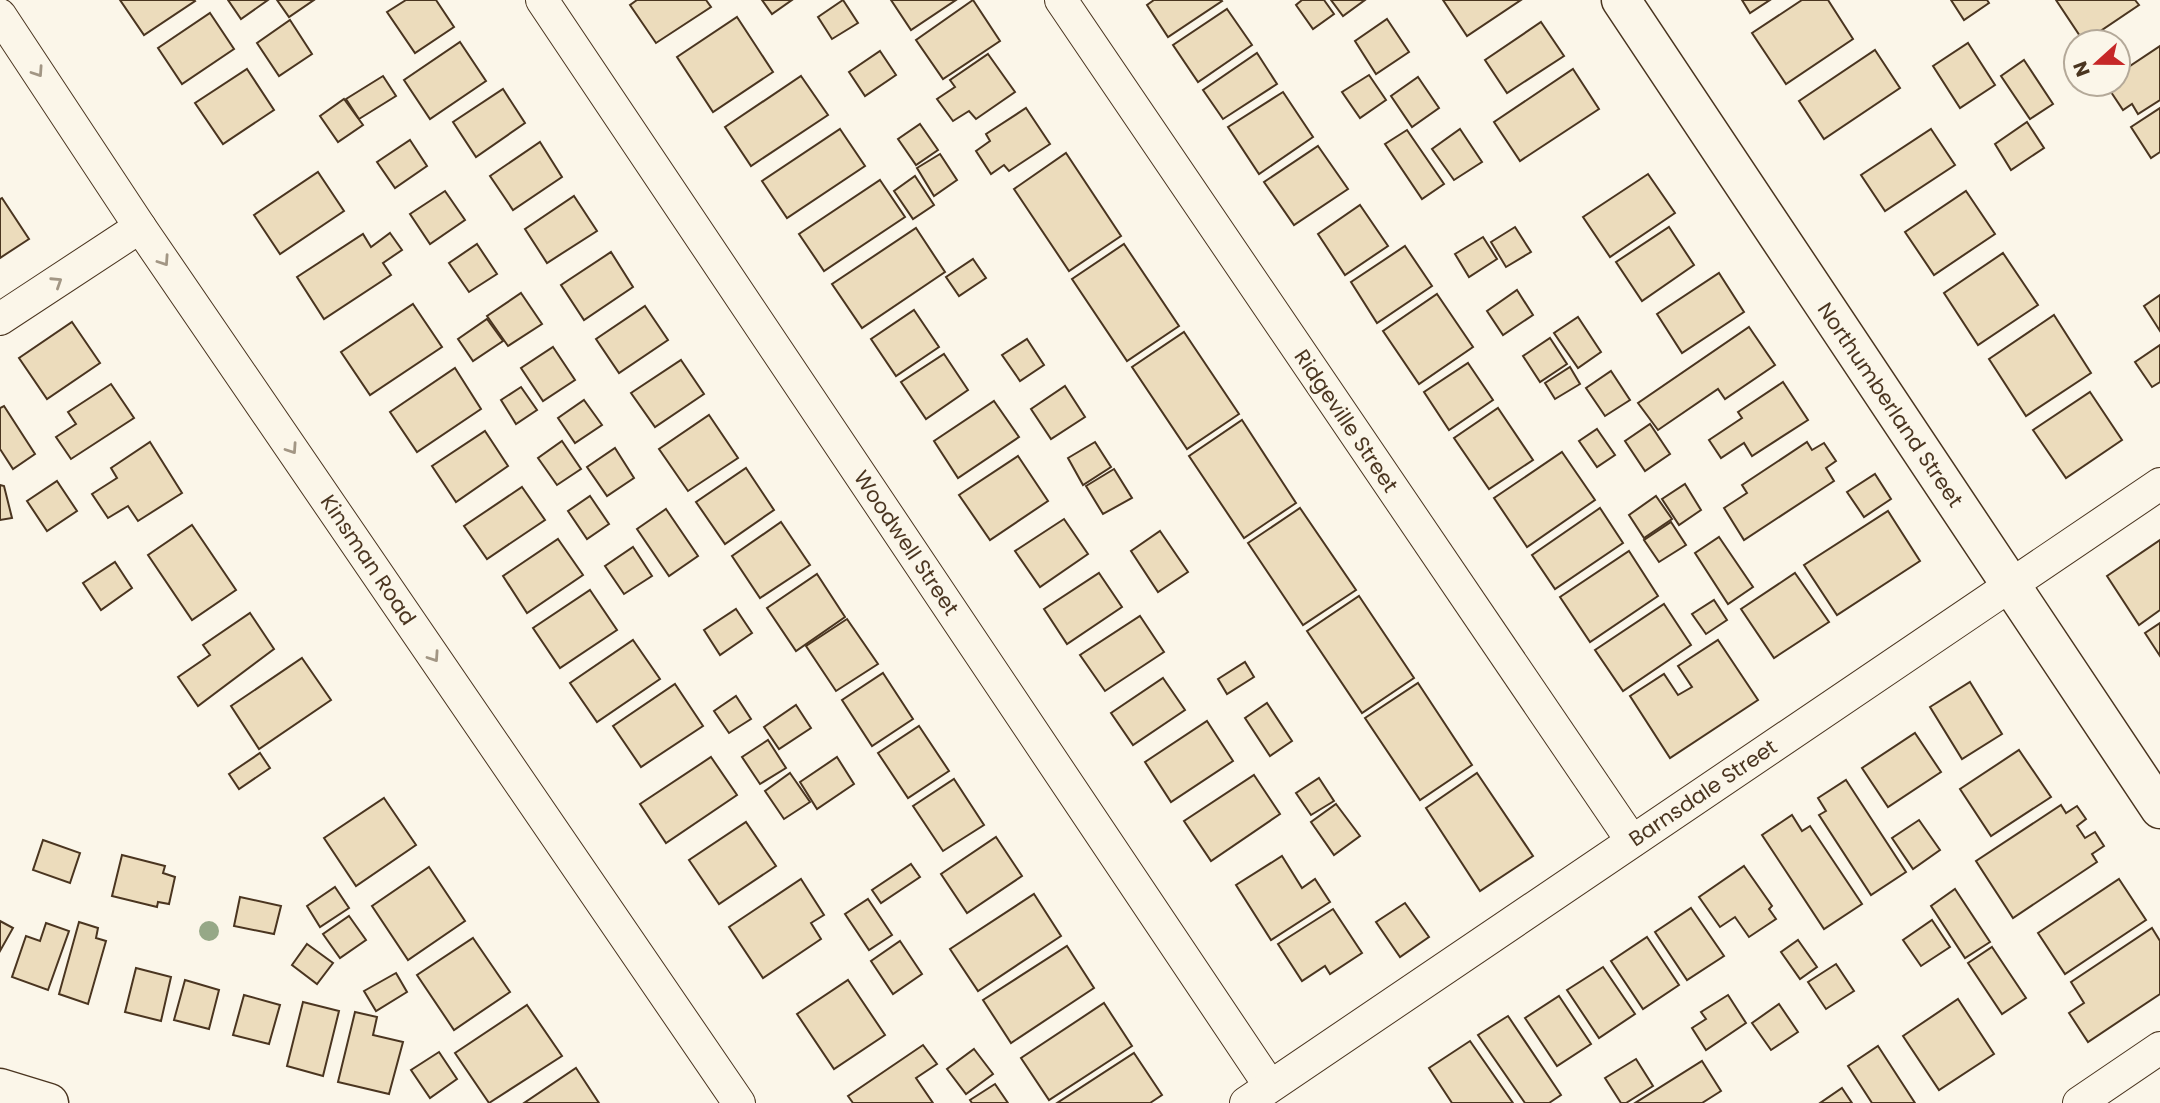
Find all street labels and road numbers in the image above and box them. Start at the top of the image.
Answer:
street label: Northumberland Street [1811,297,1970,513]
street label: Ridgeville Street [1288,343,1405,498]
street label: Woodwell Street [847,464,966,621]
street label: Kinsman Road [314,489,423,631]
street label: Barnsdale Street [1623,732,1783,853]

